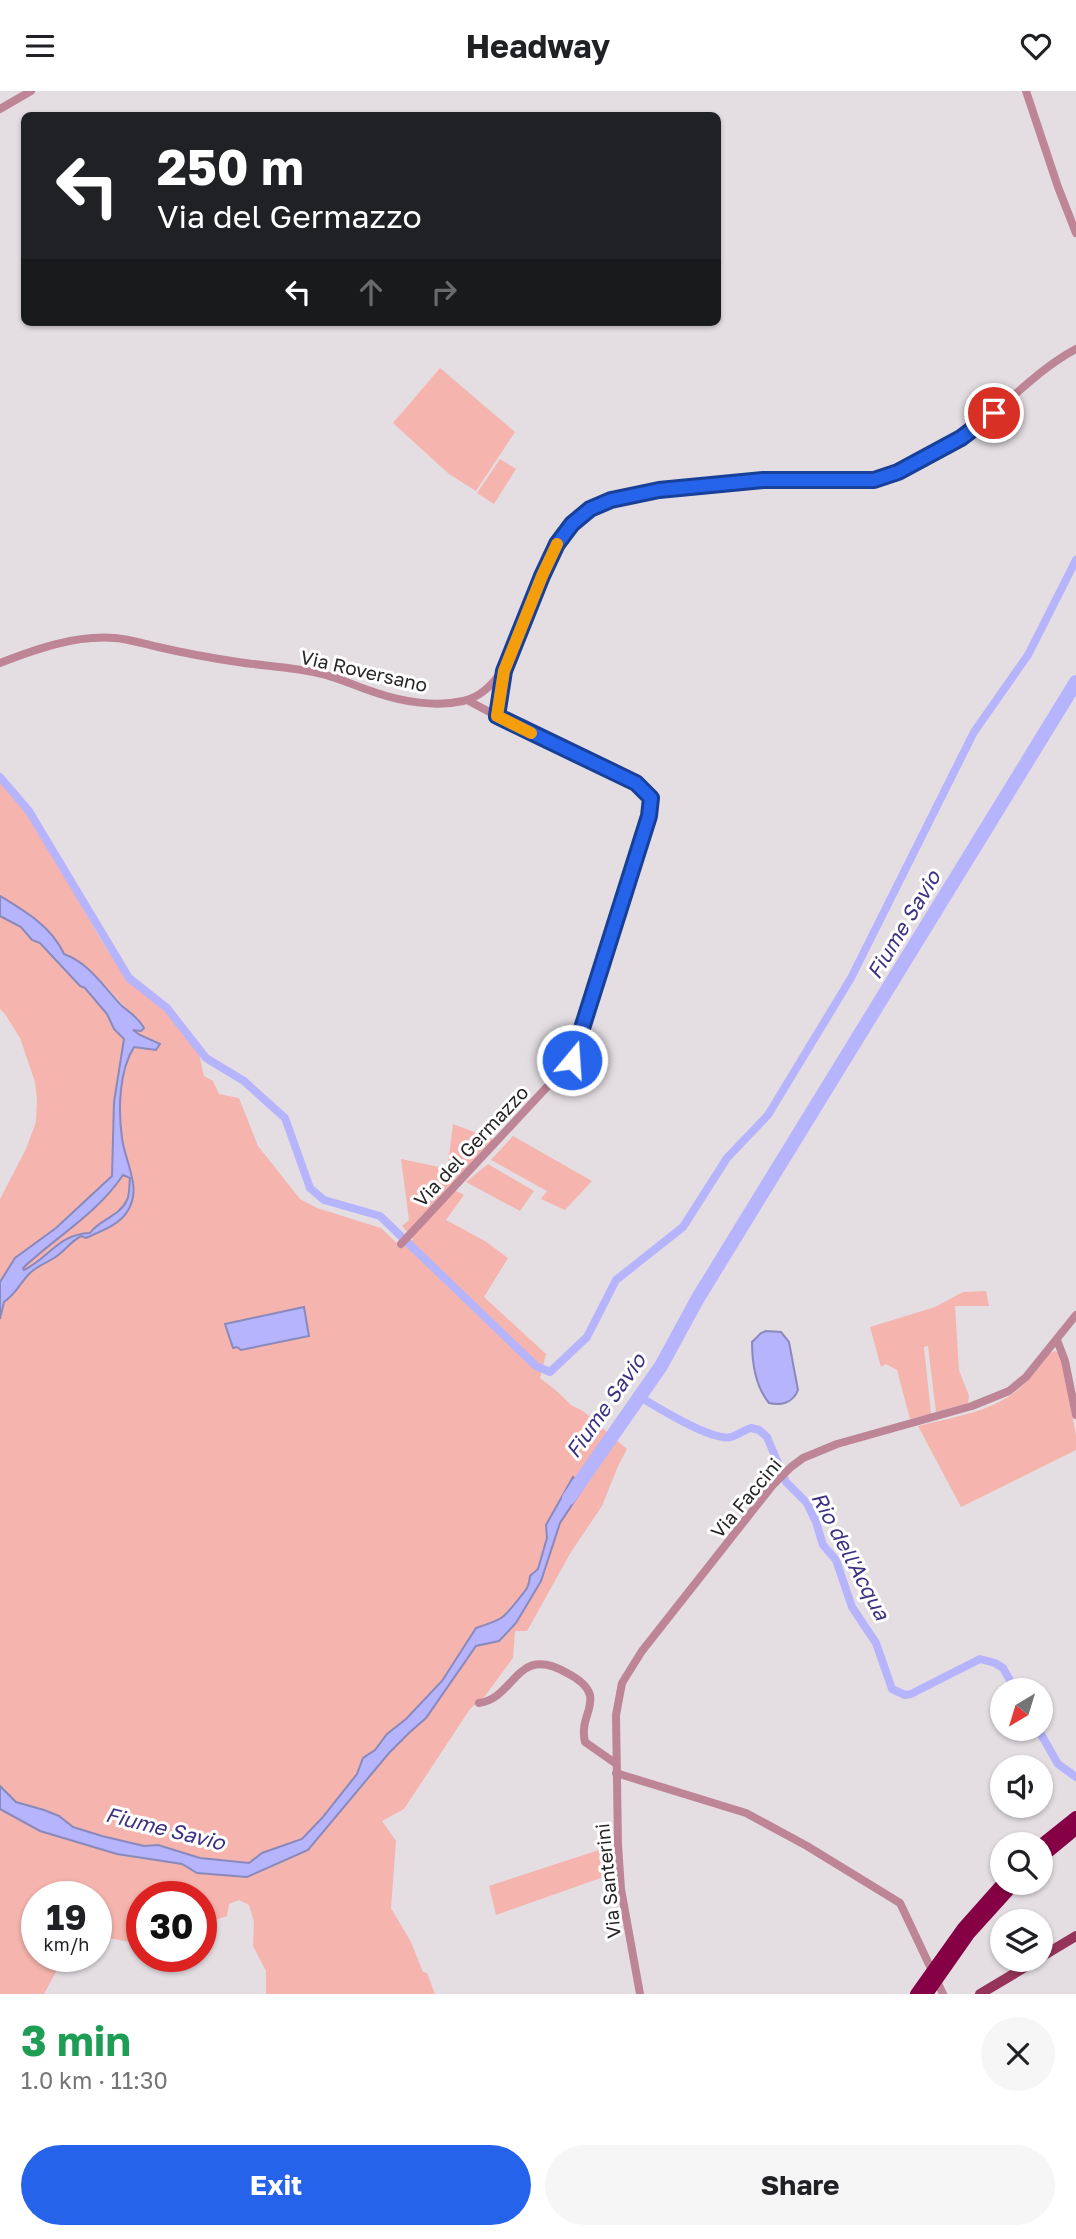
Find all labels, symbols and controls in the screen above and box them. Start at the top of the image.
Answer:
icon: menu [21,27,59,65]
text: Headway [466,27,610,65]
icon: heart [1017,27,1055,65]
text: 250 m [157,137,304,196]
icon: left [42,140,133,231]
text: Via del Germazzo [157,197,422,235]
icon: left [279,273,317,311]
icon: ahead [352,273,390,311]
icon: right [425,273,463,311]
pin [964,383,1024,443]
icon: arrive [975,394,1013,432]
street label: Via Roversano [298,645,430,696]
water label: Fiume Savio [861,864,946,983]
position arrow [535,1023,609,1097]
street label: Via del Germazzo [409,1080,533,1211]
water label: Fiume Savio [560,1347,652,1463]
street label: Via Faccini [705,1453,786,1542]
water label: Rio dell'Acqua [806,1487,896,1625]
north arrow [990,1678,1054,1741]
map controls [990,1678,1053,1972]
button: sound [990,1755,1053,1818]
water label: Fiume Savio [103,1801,229,1856]
street label: Via Santerini [590,1822,625,1940]
button: search [990,1832,1053,1895]
speed limit sign: 30 [126,1881,217,1972]
text: 19 [46,1896,87,1938]
button: layers [990,1909,1053,1972]
text: km/h [44,1933,89,1955]
text: 3 min [21,2015,131,2065]
button: close [981,2017,1055,2091]
text: 1.0 km · 11:30 [21,2066,168,2094]
button: Exit [21,2145,531,2225]
button: Share [545,2145,1055,2225]

